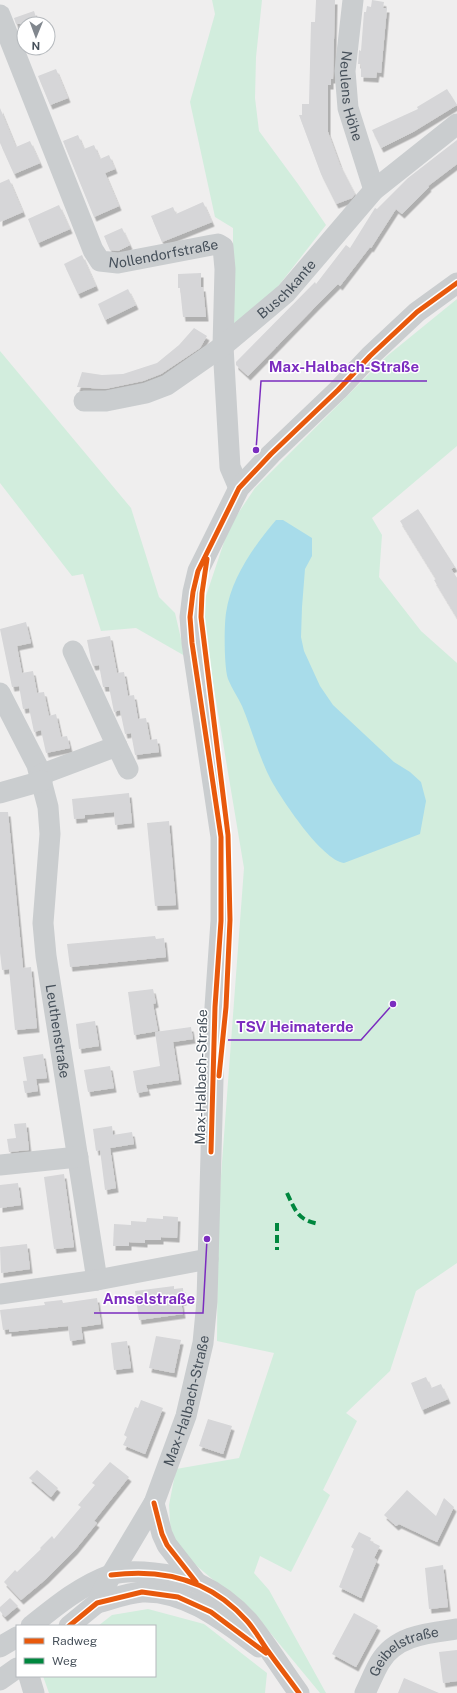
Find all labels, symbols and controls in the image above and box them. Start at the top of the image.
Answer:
north arrow [16,16,56,56]
text: N [31,40,40,52]
street label: Neulens Höhe [337,50,366,143]
street label: Nollendorfstraße [108,236,219,271]
street label: Buschkante [254,256,319,322]
callout: Max-Halbach-Straße [261,354,427,381]
text: Max-Halbach-Straße [269,358,419,375]
street label: Leuthenstraße [43,983,73,1079]
street label: Max-Halbach-Straße [192,1009,210,1145]
callout: TSV Heimaterde [228,1013,361,1040]
text: TSV Heimaterde [236,1018,354,1035]
callout: Amselstraße [94,1286,203,1313]
text: Amselstraße [103,1290,195,1307]
street label: Max-Halbach-Straße [160,1334,212,1468]
street label: Geibelstraße [366,1624,440,1679]
legend [16,1625,156,1677]
text: Radweg [52,1634,97,1648]
text: Weg [52,1654,77,1668]

